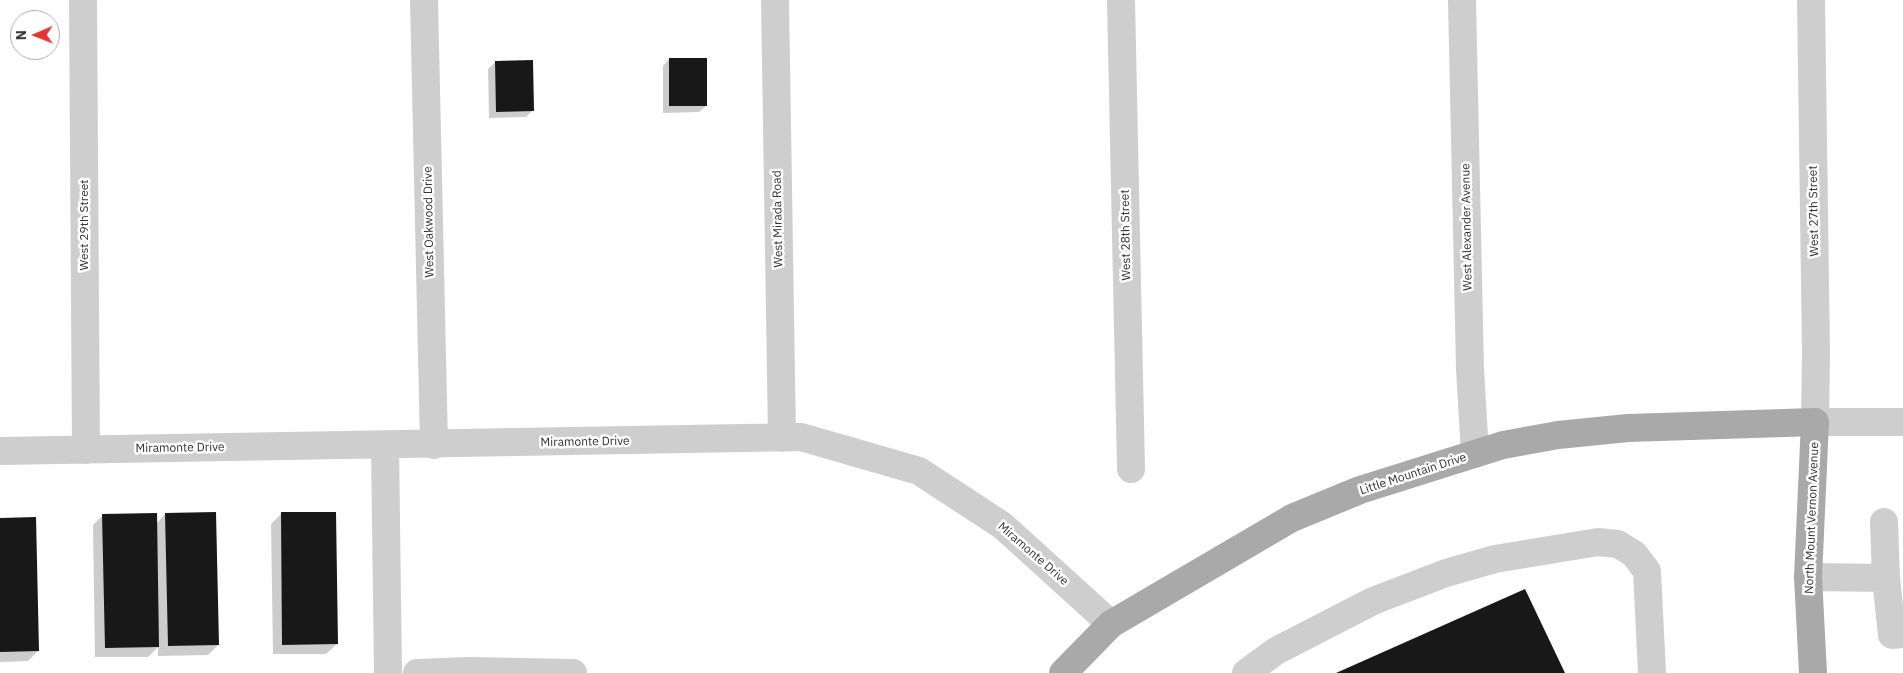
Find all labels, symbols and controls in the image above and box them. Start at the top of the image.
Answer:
north arrow [10,10,60,60]
text: N [12,30,30,40]
street label: West Alexander Avenue [1459,163,1475,291]
street label: West 27th Street [1806,165,1822,257]
street label: West Oakwood Drive [421,166,437,278]
street label: West Mirada Road [770,170,786,268]
street label: West 29th Street [78,179,92,271]
street label: West 28th Street [1118,189,1134,281]
street label: Miramonte Drive [540,434,630,450]
street label: Miramonte Drive [135,440,225,456]
street label: North Mount Vernon Avenue [1802,442,1822,594]
street label: Little Mountain Drive [1358,450,1468,498]
street label: Miramonte Drive [995,519,1071,589]

